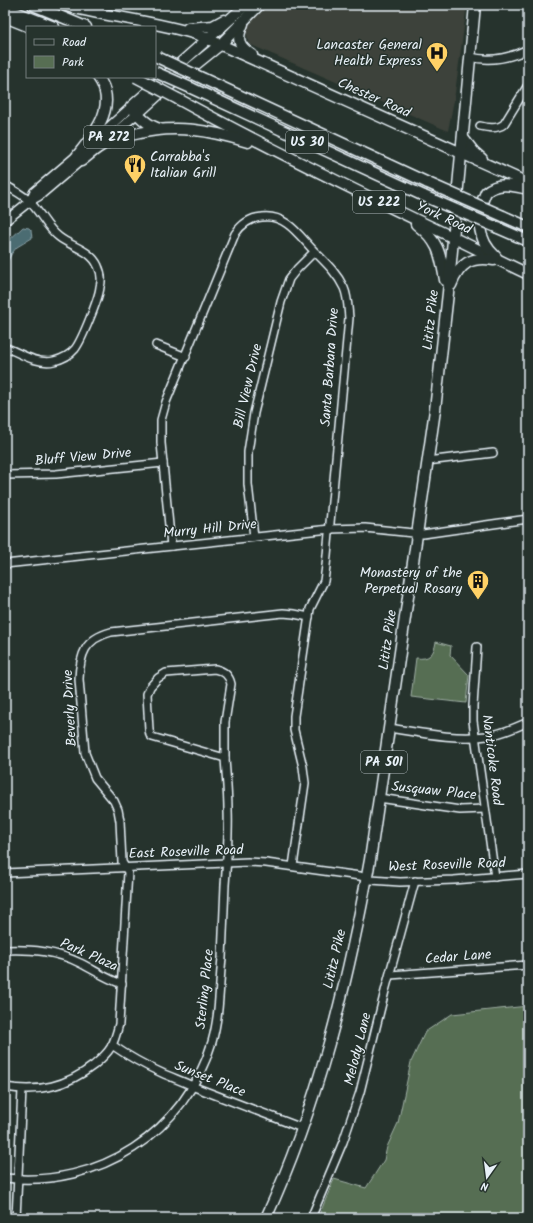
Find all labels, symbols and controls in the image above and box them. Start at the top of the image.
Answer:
legend [26,26,156,78]
text: Road [62,33,87,52]
place label: Lancaster General Health Express [316,34,423,72]
hospital icon: Lancaster General Health Express [424,40,450,73]
text: Park [62,53,84,72]
street label: Chester Road [334,72,415,124]
road number: PA 272 [84,126,134,148]
road number: US 30 [286,131,328,153]
place label: Carrabba's Italian Grill [150,146,217,184]
restaurant icon: Carrabba's Italian Grill [122,152,148,185]
road number: US 222 [353,191,405,213]
street label: York Road [412,196,476,241]
street label: Lititz Pike [417,288,445,351]
street label: Santa Barbara Drive [315,306,345,427]
street label: Bill View Drive [228,341,269,430]
street label: Bluff View Drive [34,442,133,472]
street label: Murry Hill Drive [162,513,258,545]
place label: Monastery of the Perpetual Rosary [360,562,463,600]
building icon: Monastery of the Perpetual Rosary [465,568,491,601]
street label: Lititz Pike [373,608,403,672]
street label: Beverly Drive [57,668,83,747]
street label: Nanticoke Road [476,713,509,808]
road number: PA 501 [361,751,407,773]
street label: Susquaw Place [390,776,478,806]
street label: East Roseville Road [128,839,245,865]
street label: West Roseville Road [388,852,507,878]
street label: Lititz Pike [317,926,353,991]
street label: Park Plaza [57,932,121,978]
street label: Cedar Lane [424,944,493,970]
street label: Sterling Place [190,947,220,1030]
street label: Melody Lane [338,1010,378,1088]
street label: Sunset Place [171,1055,250,1104]
north arrow [467,1157,507,1197]
text: N [479,1176,490,1195]

